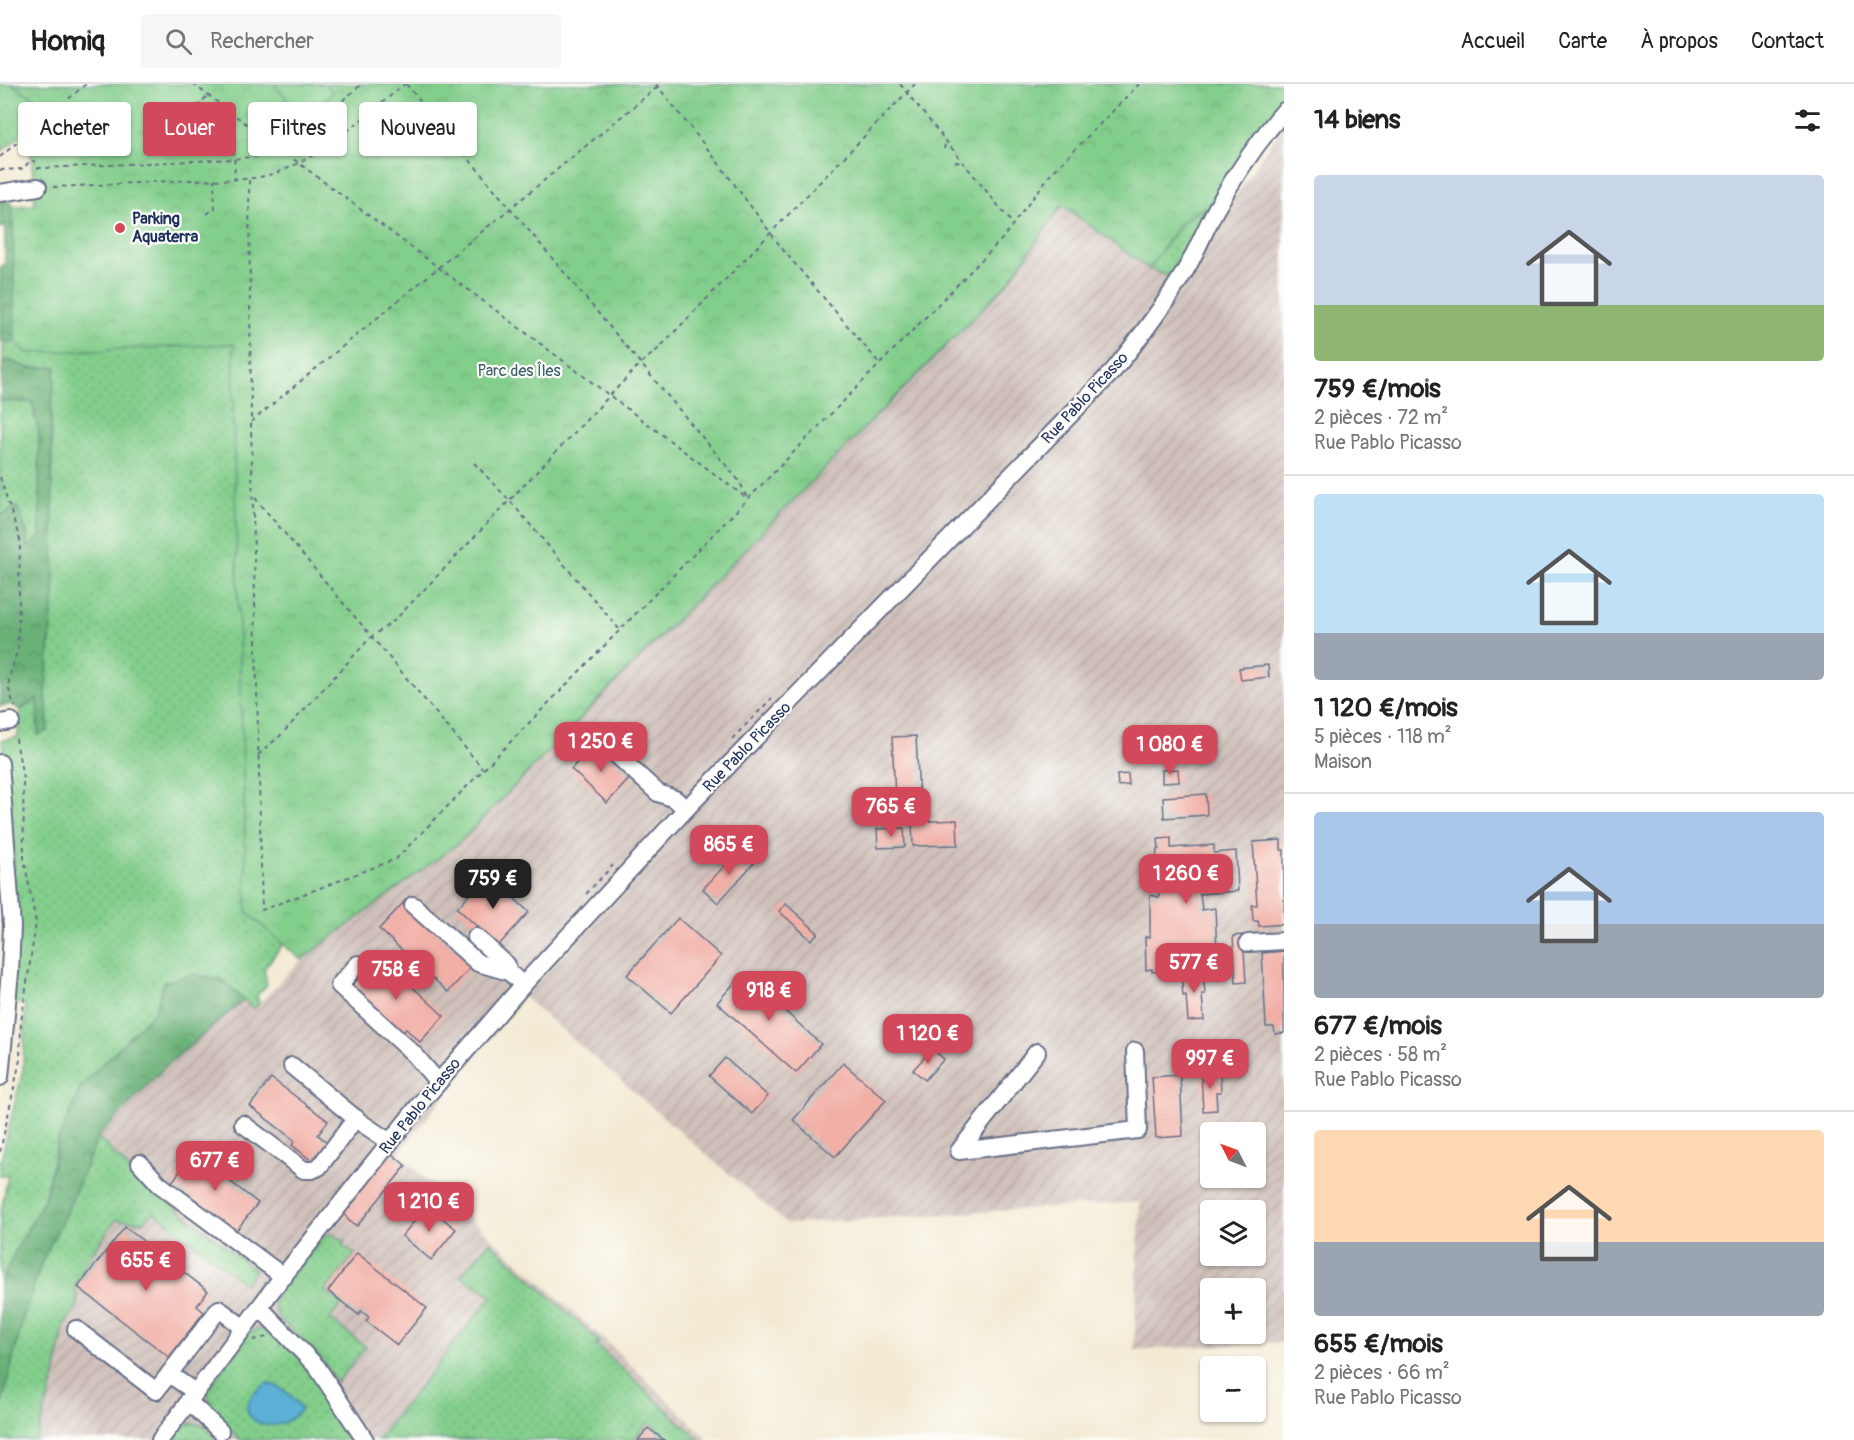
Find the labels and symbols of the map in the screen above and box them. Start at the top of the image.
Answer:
place label: Parking Aquaterra [132,209,199,247]
marker: Parking Aquaterra [113,221,127,235]
street label: Rue Pablo Picasso [1037,348,1133,448]
park label: Parc des Îles [477,361,561,381]
street label: Rue Pablo Picasso [699,697,796,796]
pin: 1 250 € [546,722,656,773]
pin: 1 080 € [1115,725,1225,776]
pin: 765 € [849,787,933,838]
pin: 865 € [687,825,771,876]
pin: 1 260 € [1131,854,1241,905]
pin: 759 € [451,859,535,910]
pin: 577 € [1152,943,1236,994]
pin: 758 € [354,950,438,1001]
pin: 918 € [727,971,811,1022]
pin: 1 120 € [873,1014,983,1065]
pin: 997 € [1168,1039,1252,1090]
street label: Rue Pablo Picasso [375,1053,465,1158]
north arrow [1200,1122,1266,1188]
pin: 677 € [173,1141,257,1192]
pin: 1 210 € [374,1182,484,1233]
pin: 655 € [104,1241,188,1292]

